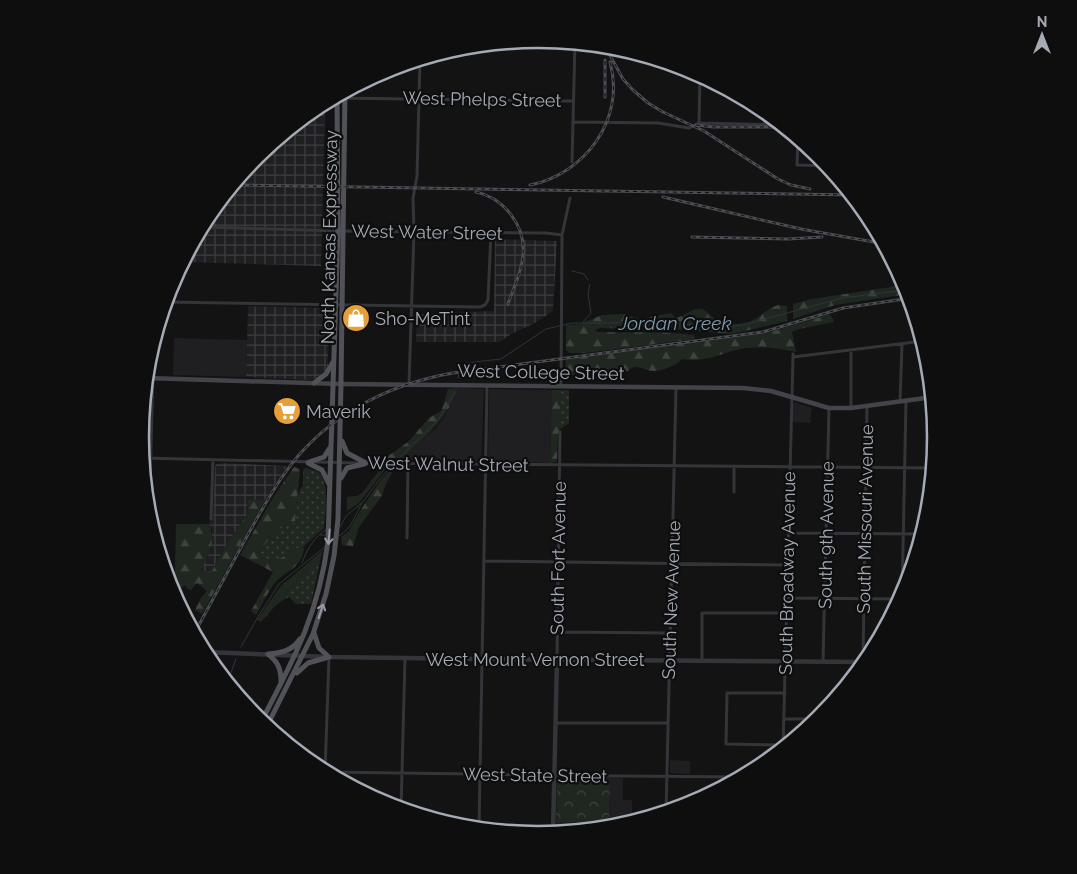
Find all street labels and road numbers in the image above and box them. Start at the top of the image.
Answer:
street label: West Phelps Street [402,87,562,111]
street label: North Kansas Expressway [317,130,341,344]
street label: West Water Street [351,220,503,244]
street label: West College Street [457,360,625,384]
street label: South Missouri Avenue [853,424,877,614]
street label: West Walnut Street [367,452,529,476]
street label: South 9th Avenue [814,461,838,609]
street label: South Broadway Avenue [775,471,799,675]
street label: South Fort Avenue [546,481,570,635]
street label: South New Avenue [658,520,684,680]
street label: West Mount Vernon Street [425,649,645,670]
street label: West State Street [462,763,608,787]

